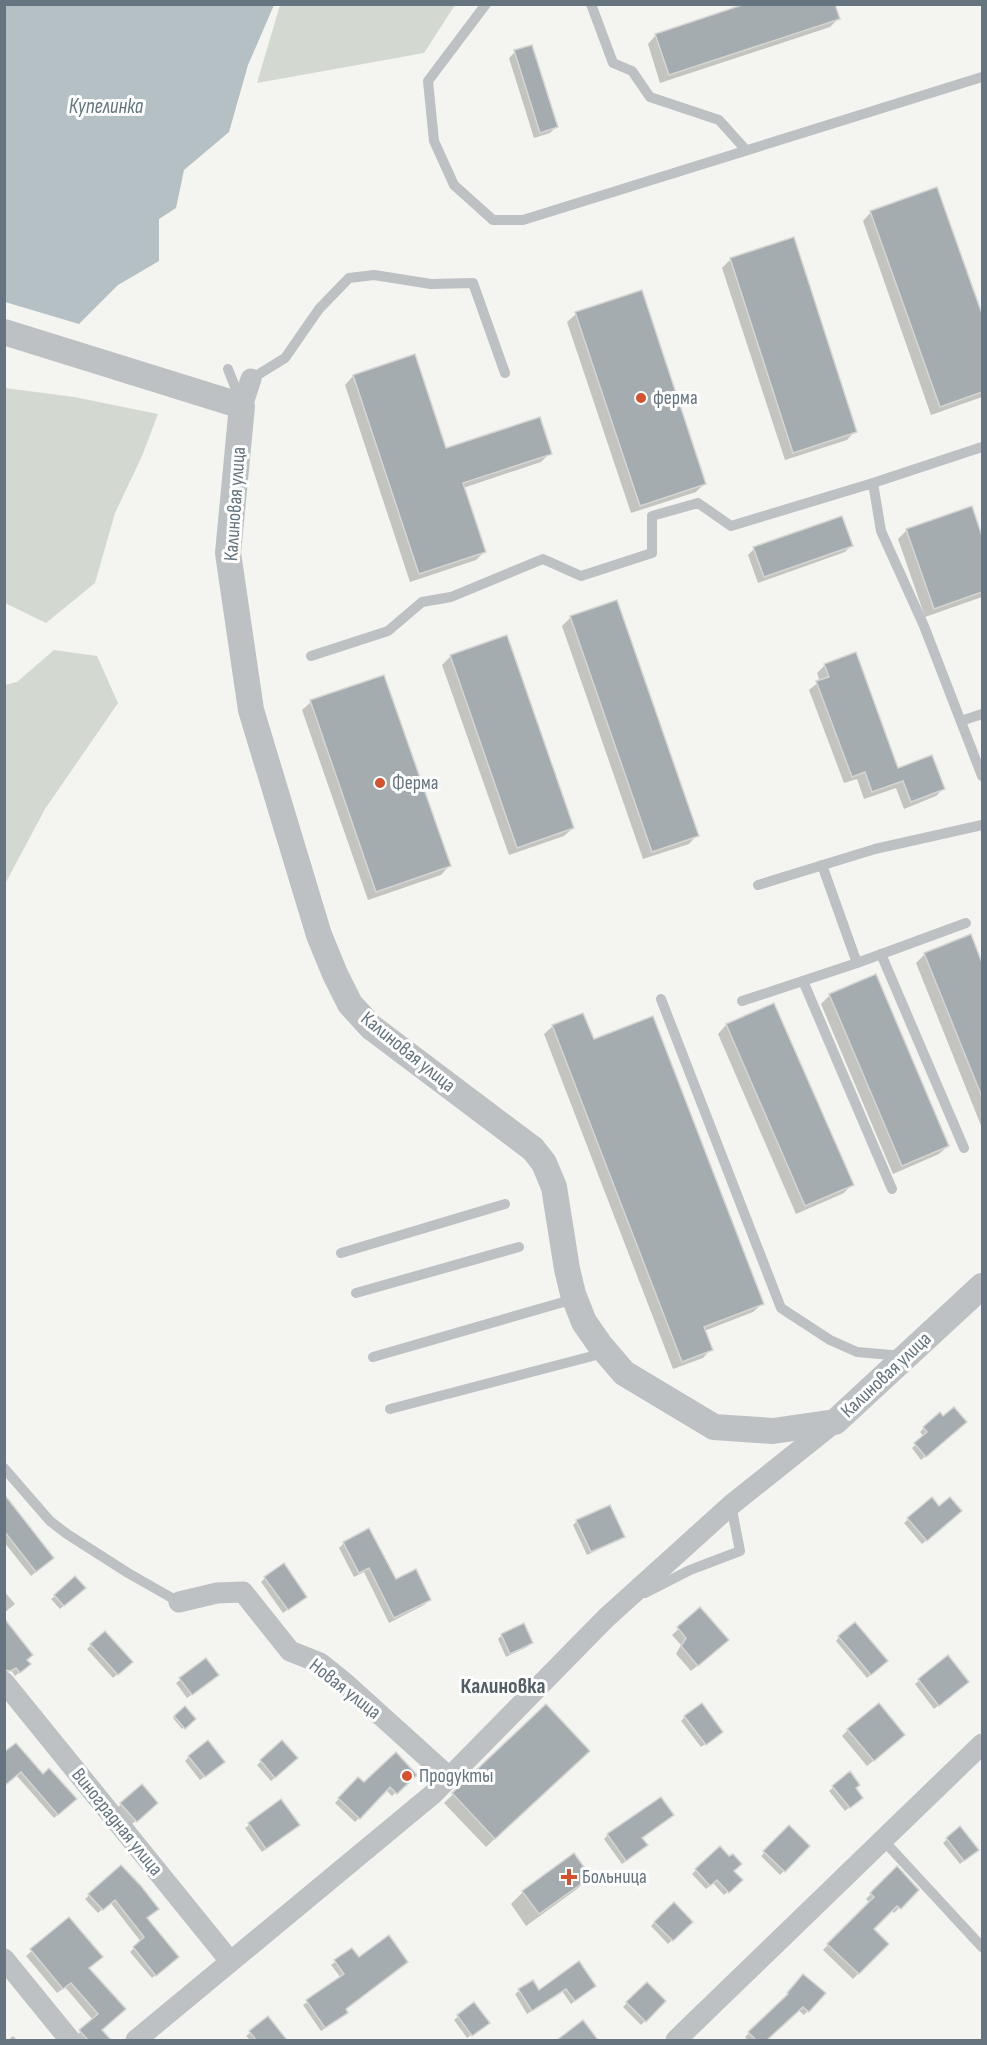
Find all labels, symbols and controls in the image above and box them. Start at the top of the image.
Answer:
water label: Купелинка [69,94,144,119]
place label: ферма [653,386,698,410]
marker: ферма [634,391,648,405]
street label: Калиновая улица [219,446,251,562]
place label: Ферма [392,771,438,795]
marker: Ферма [373,776,387,790]
street label: Калиновая улица [356,1007,460,1097]
street label: Калиновая улица [836,1327,936,1423]
street label: Новая улица [304,1654,386,1724]
district label: Калиновка [461,1673,545,1700]
street label: Виноградная улица [66,1763,168,1881]
place label: Продукты [419,1764,494,1788]
marker: Продукты [400,1769,414,1783]
place label: Больница [582,1865,647,1889]
marker: Больница [560,1868,578,1886]

